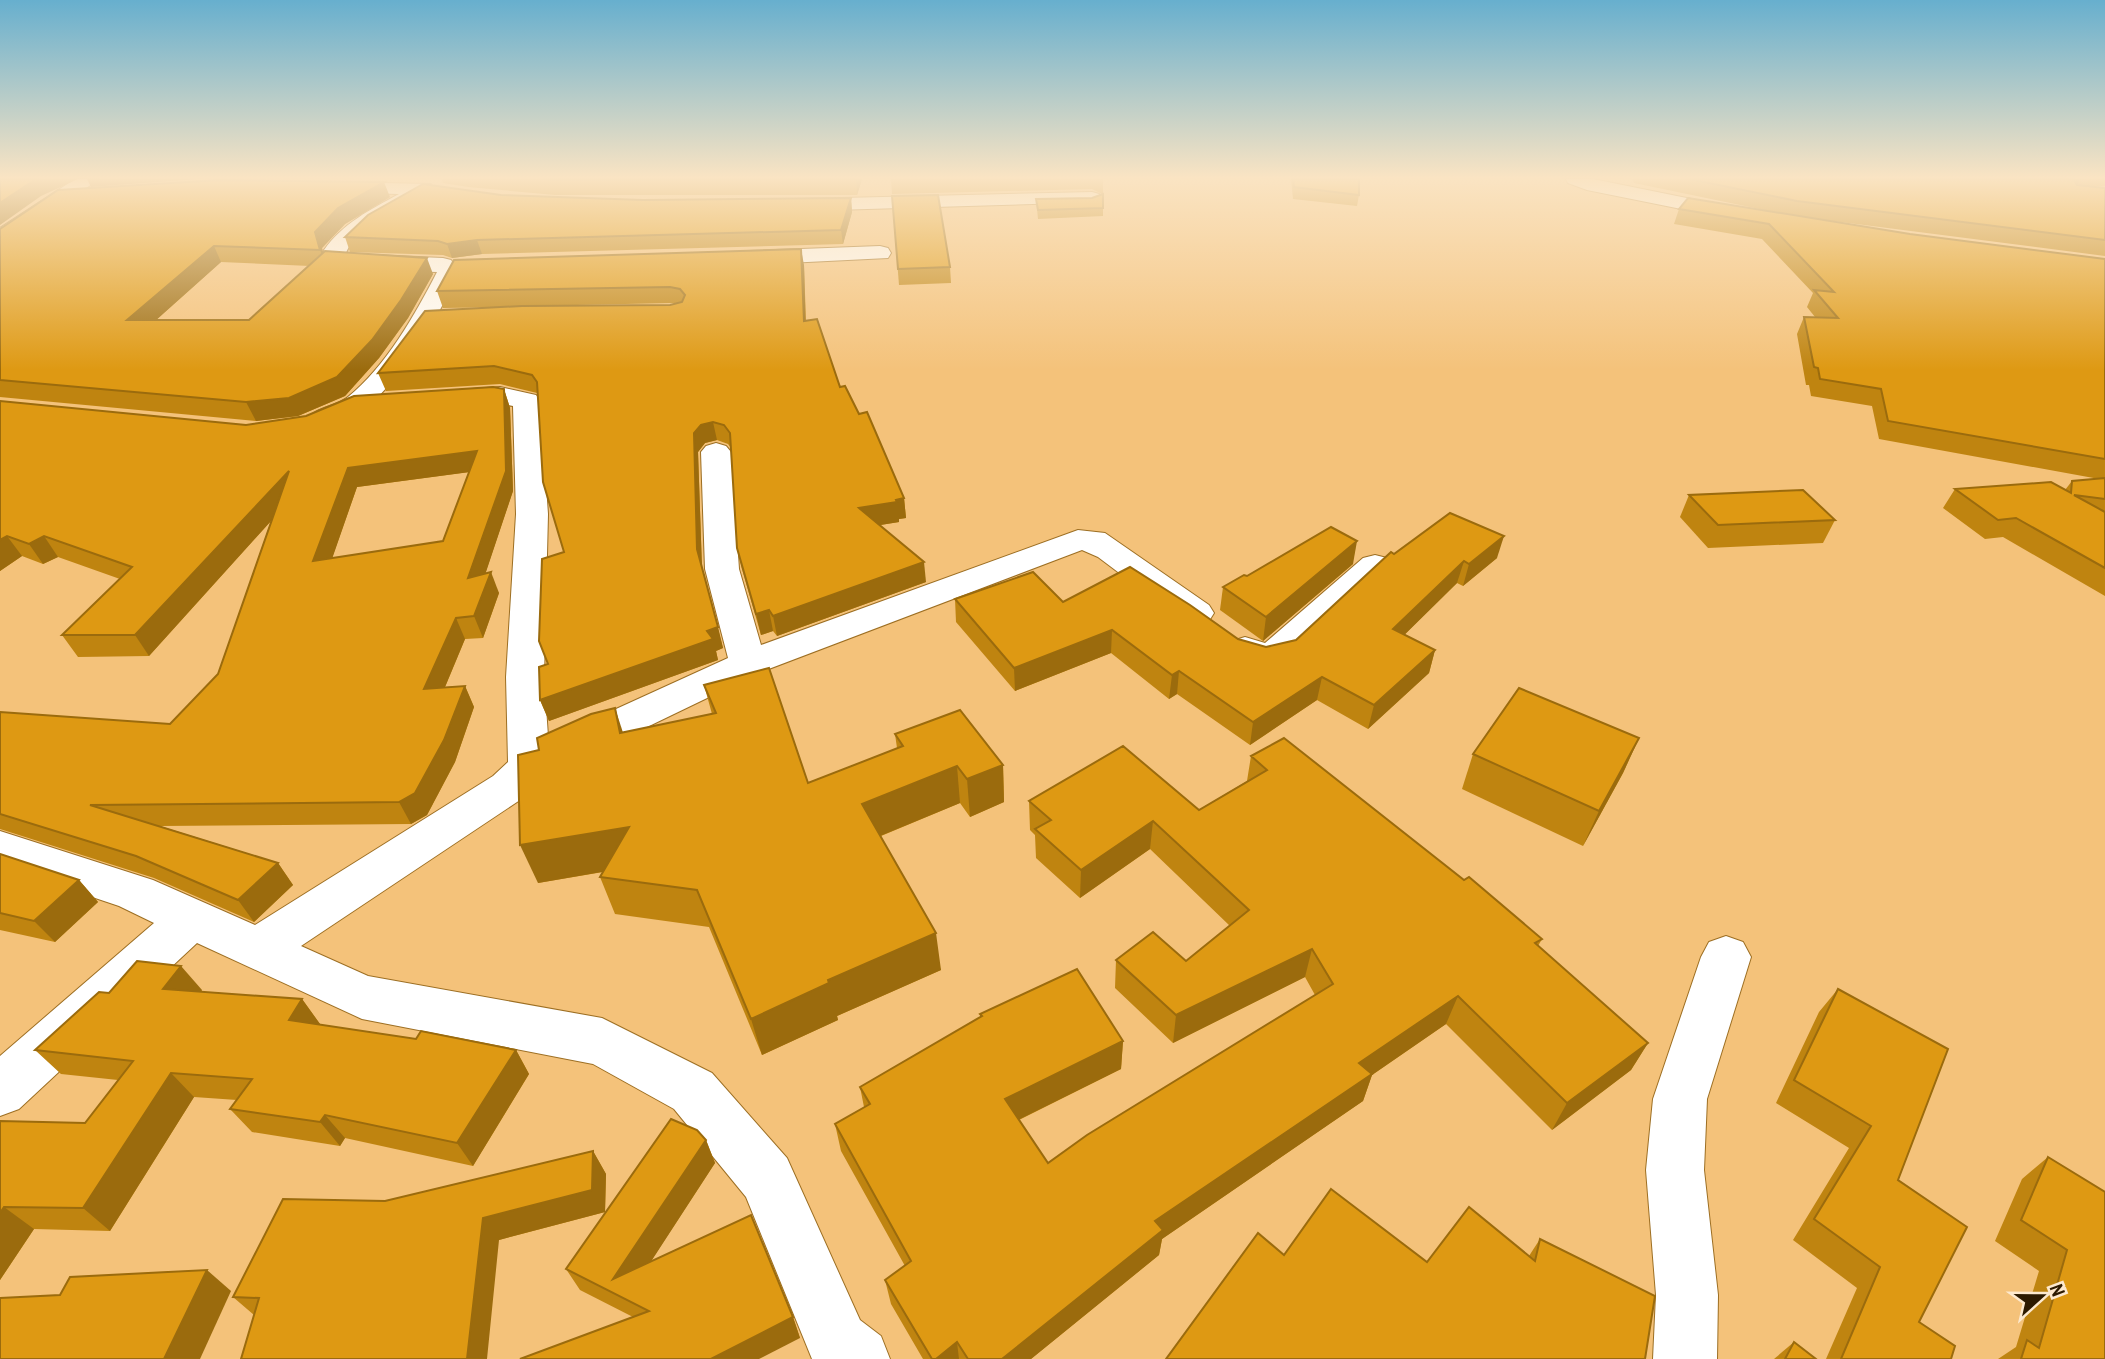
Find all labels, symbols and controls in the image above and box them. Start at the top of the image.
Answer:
north arrow [2007,1261,2077,1331]
text: N [2044,1280,2072,1300]

